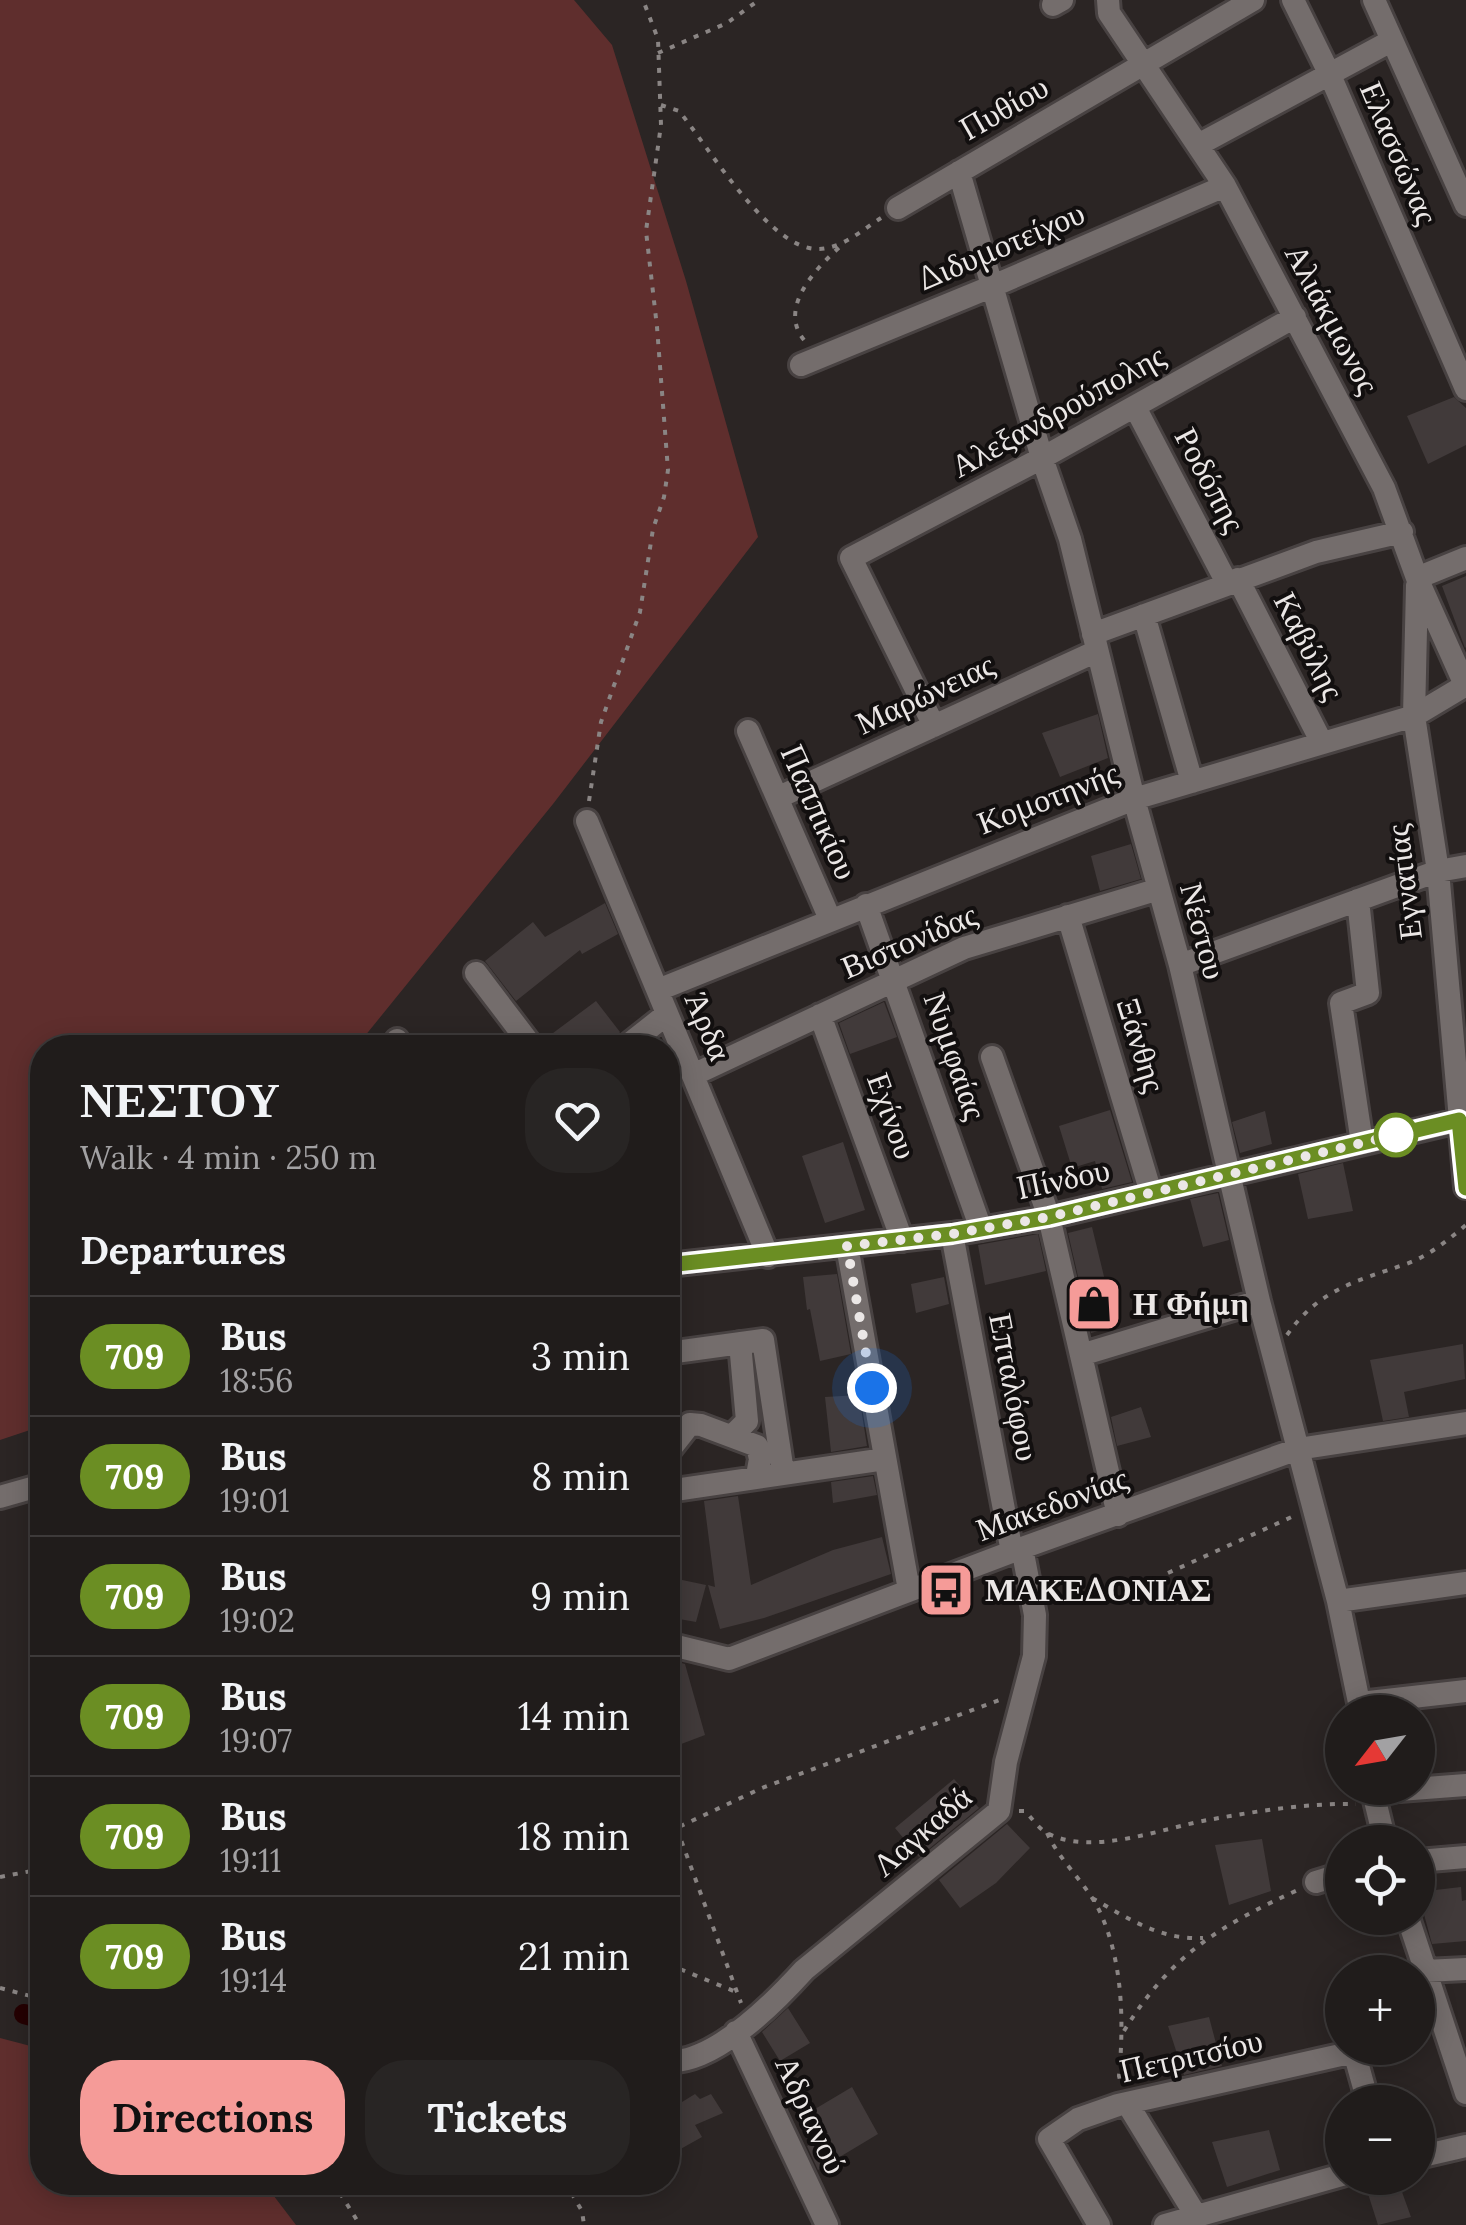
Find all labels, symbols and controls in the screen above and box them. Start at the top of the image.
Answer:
street label: Πυθίου [952,66,1056,149]
street label: Ελασσώνας [1351,75,1448,231]
street label: Διδυμοτείχου [911,192,1091,299]
street label: Αλιάκμωνος [1276,237,1389,401]
street label: Αλεξανδρούπολης [944,335,1172,486]
street label: Ροδόπης [1166,420,1255,539]
street label: Καβύλης [1265,585,1354,707]
street label: Μαρώνειας [849,644,1001,743]
street label: Παππικίου [772,738,867,886]
street label: Κομοτηνής [971,752,1125,843]
street label: Εγνατίας [1376,822,1431,942]
street label: Νέστου [1171,878,1236,984]
street label: Βιστονίδας [835,893,983,987]
street label: Άρδα [676,985,741,1067]
street label: Νυμφαίας [915,987,996,1125]
street label: Ξάνθης [1108,993,1175,1097]
street label: Εχίνου [858,1067,927,1165]
button: heart [525,1068,630,1173]
text: ΝΕΣΤΟΥ [80,1069,280,1130]
unlabelled marker [1375,1114,1417,1156]
text: Walk · 4 min · 250 m [80,1137,377,1178]
street label: Πίνδου [1012,1149,1113,1208]
text: Departures [80,1226,286,1274]
shop icon: Η Φήμη [1064,1274,1124,1334]
place label: Η Φήμη [1133,1283,1249,1324]
street label: Επταλόφου [980,1310,1049,1464]
text: Bus [220,1312,287,1360]
text: 3 min [531,1332,630,1380]
text: 709 [106,1334,164,1379]
text: 18:56 [220,1360,294,1401]
your location [847,1363,897,1413]
text: Bus [220,1432,287,1480]
text: 8 min [531,1452,630,1500]
text: 709 [106,1454,164,1499]
street label: Μακεδονίας [970,1457,1134,1550]
text: 19:01 [220,1480,290,1521]
text: Bus [220,1552,287,1600]
bus stop icon: ΜΑΚΕΔΟΝΙΑΣ [916,1560,976,1620]
place label: ΜΑΚΕΔΟΝΙΑΣ [985,1569,1211,1610]
text: 9 min [530,1572,630,1620]
text: 709 [106,1574,164,1619]
text: 19:02 [220,1600,295,1641]
text: Bus [220,1672,287,1720]
text: 14 min [518,1692,630,1740]
text: 709 [106,1694,164,1739]
north arrow [1325,1695,1435,1805]
map controls [1325,1695,1435,2195]
text: 19:07 [220,1720,292,1761]
street label: Λαγκαδά [863,1776,980,1885]
text: Bus [220,1792,287,1840]
text: 18 min [517,1812,630,1860]
text: 709 [106,1814,164,1859]
button: locate [1325,1825,1435,1935]
text: 19:11 [220,1840,281,1881]
text: Bus [220,1912,287,1960]
text: 21 min [518,1932,630,1980]
text: 709 [106,1934,164,1979]
button: + [1325,1955,1435,2065]
text: 19:14 [220,1960,287,2001]
street label: Πετριτσίου [1115,2019,1267,2092]
street label: Αδριανού [766,2049,857,2180]
button: Directions [80,2060,345,2175]
button: Tickets [365,2060,630,2175]
button: − [1325,2085,1435,2195]

